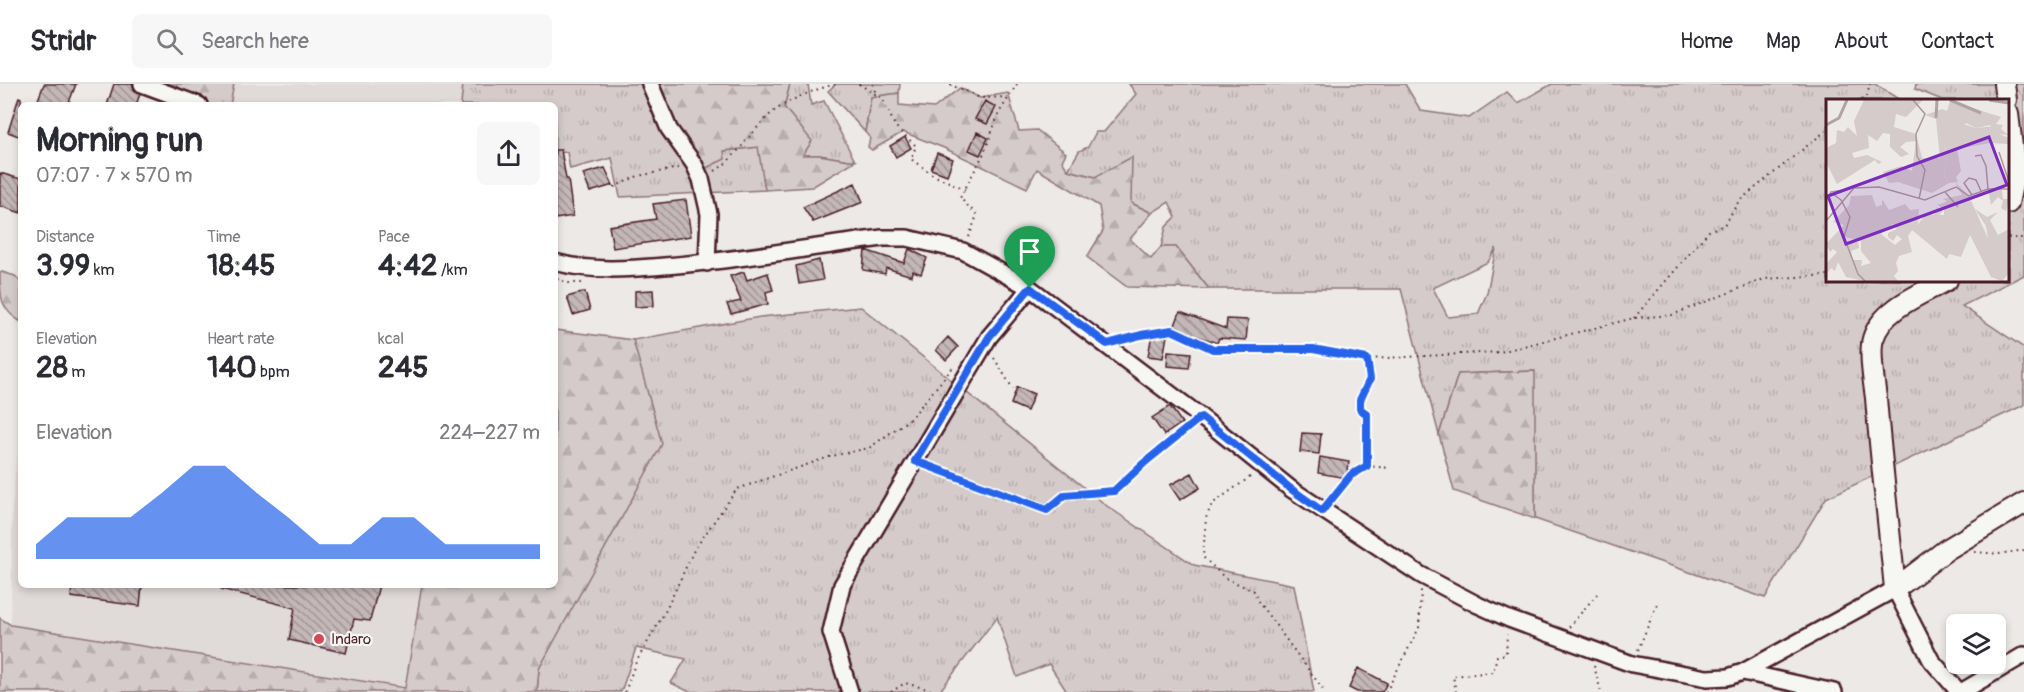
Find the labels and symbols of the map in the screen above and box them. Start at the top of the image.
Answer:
inset map [1826,99,2009,282]
pin [1004,226,1055,288]
place label: Indaro [331,630,371,649]
marker: Indaro [312,632,326,646]

